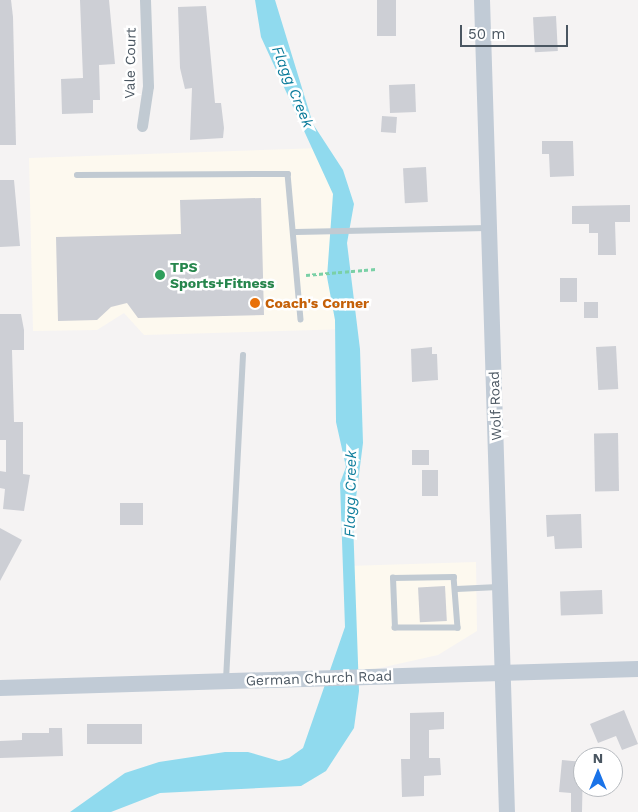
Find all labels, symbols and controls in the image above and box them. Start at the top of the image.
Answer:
scale bar [463,15,570,47]
text: 50 m [468,25,505,43]
street label: Vale Court [121,27,139,99]
water label: Flagg Creek [267,43,317,131]
place label: TPS Sports+Fitness [170,259,275,292]
marker: TPS Sports+Fitness [154,269,166,281]
place label: Coach's Corner [265,295,369,311]
marker: Coach's Corner [249,297,261,309]
street label: Wolf Road [485,371,505,441]
water label: Flagg Creek [341,450,361,538]
street label: German Church Road [246,667,392,689]
north arrow [573,747,623,797]
text: N [593,750,603,766]

